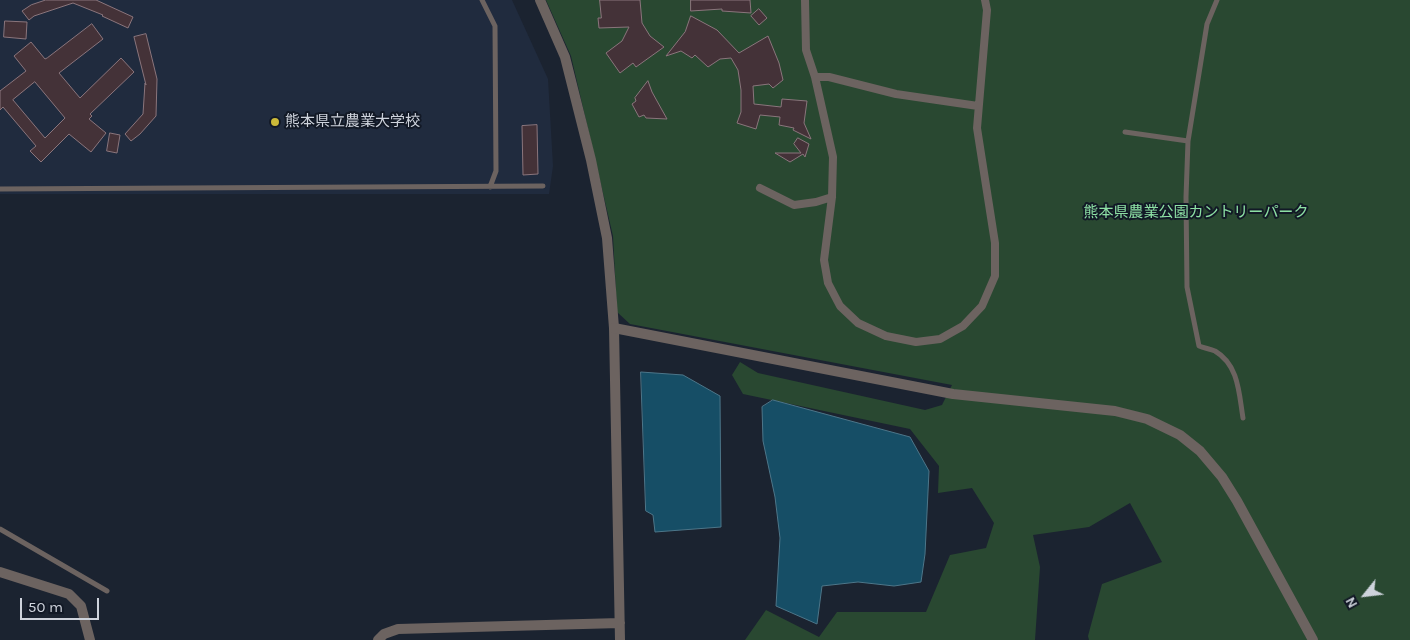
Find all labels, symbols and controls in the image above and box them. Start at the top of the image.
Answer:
place label: 熊本県立農業大学校 [285,113,420,131]
marker: 熊本県立農業大学校 [269,116,281,128]
park label: 熊本県農業公園カントリーパーク [1084,204,1308,222]
north arrow [1340,570,1390,620]
scale bar [22,588,101,620]
text: N [1342,594,1361,611]
text: 50 m [28,598,63,616]

